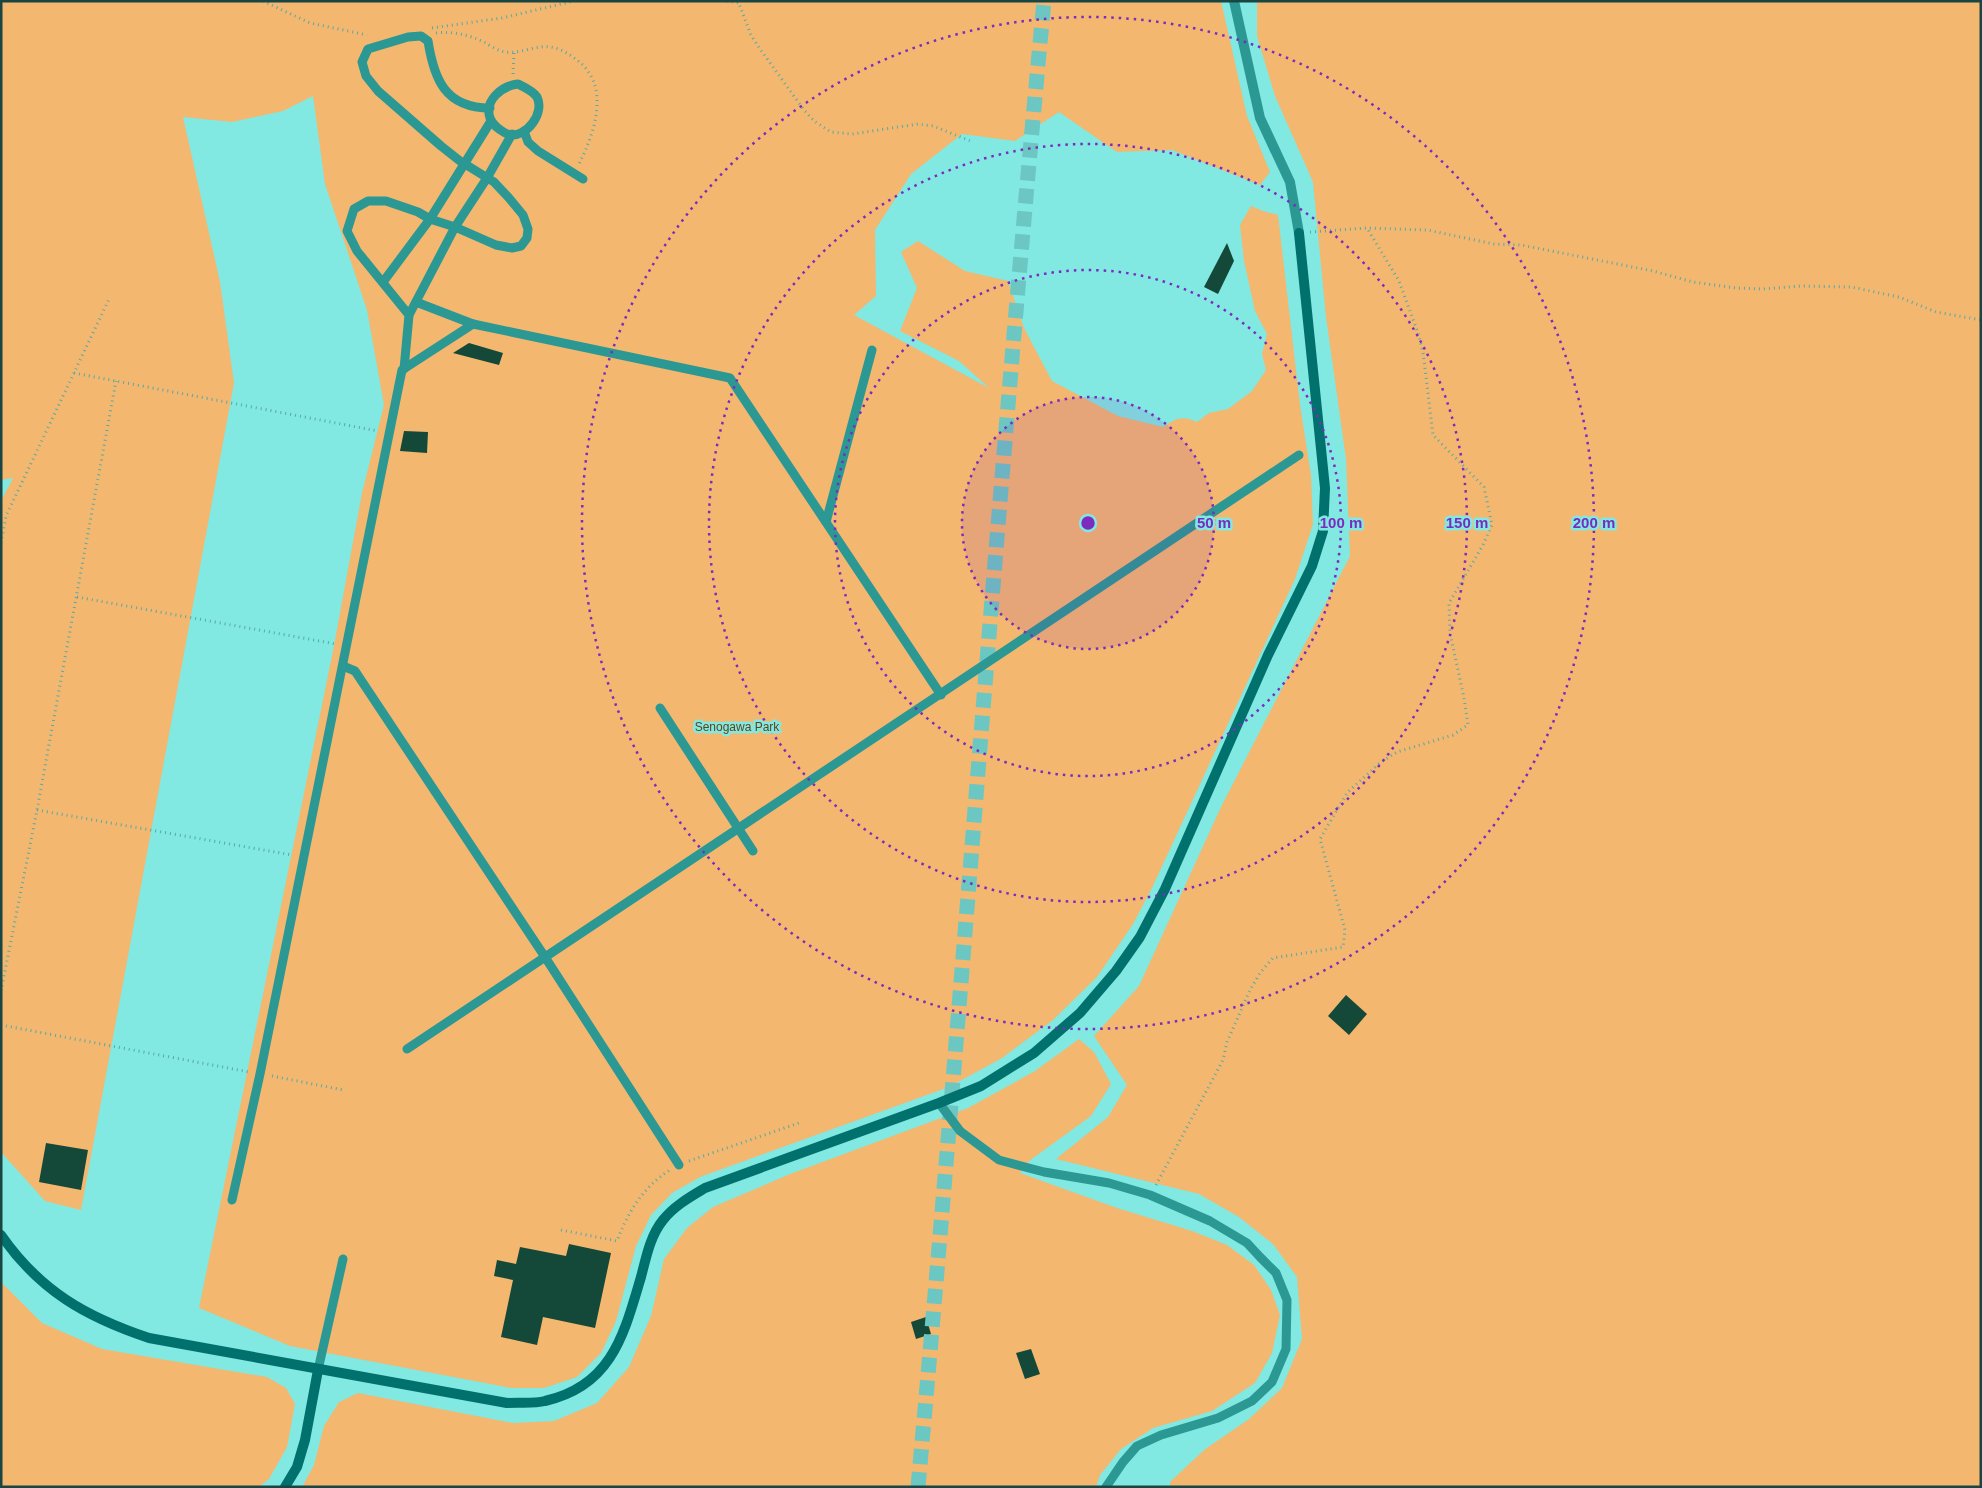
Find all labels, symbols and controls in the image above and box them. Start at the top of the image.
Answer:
centre of rings [1079,514,1097,532]
text: 50 m [1197,514,1231,531]
text: 100 m [1320,514,1362,531]
text: 150 m [1446,514,1488,531]
text: 200 m [1573,514,1615,531]
park label: Senogawa Park [695,720,780,734]

